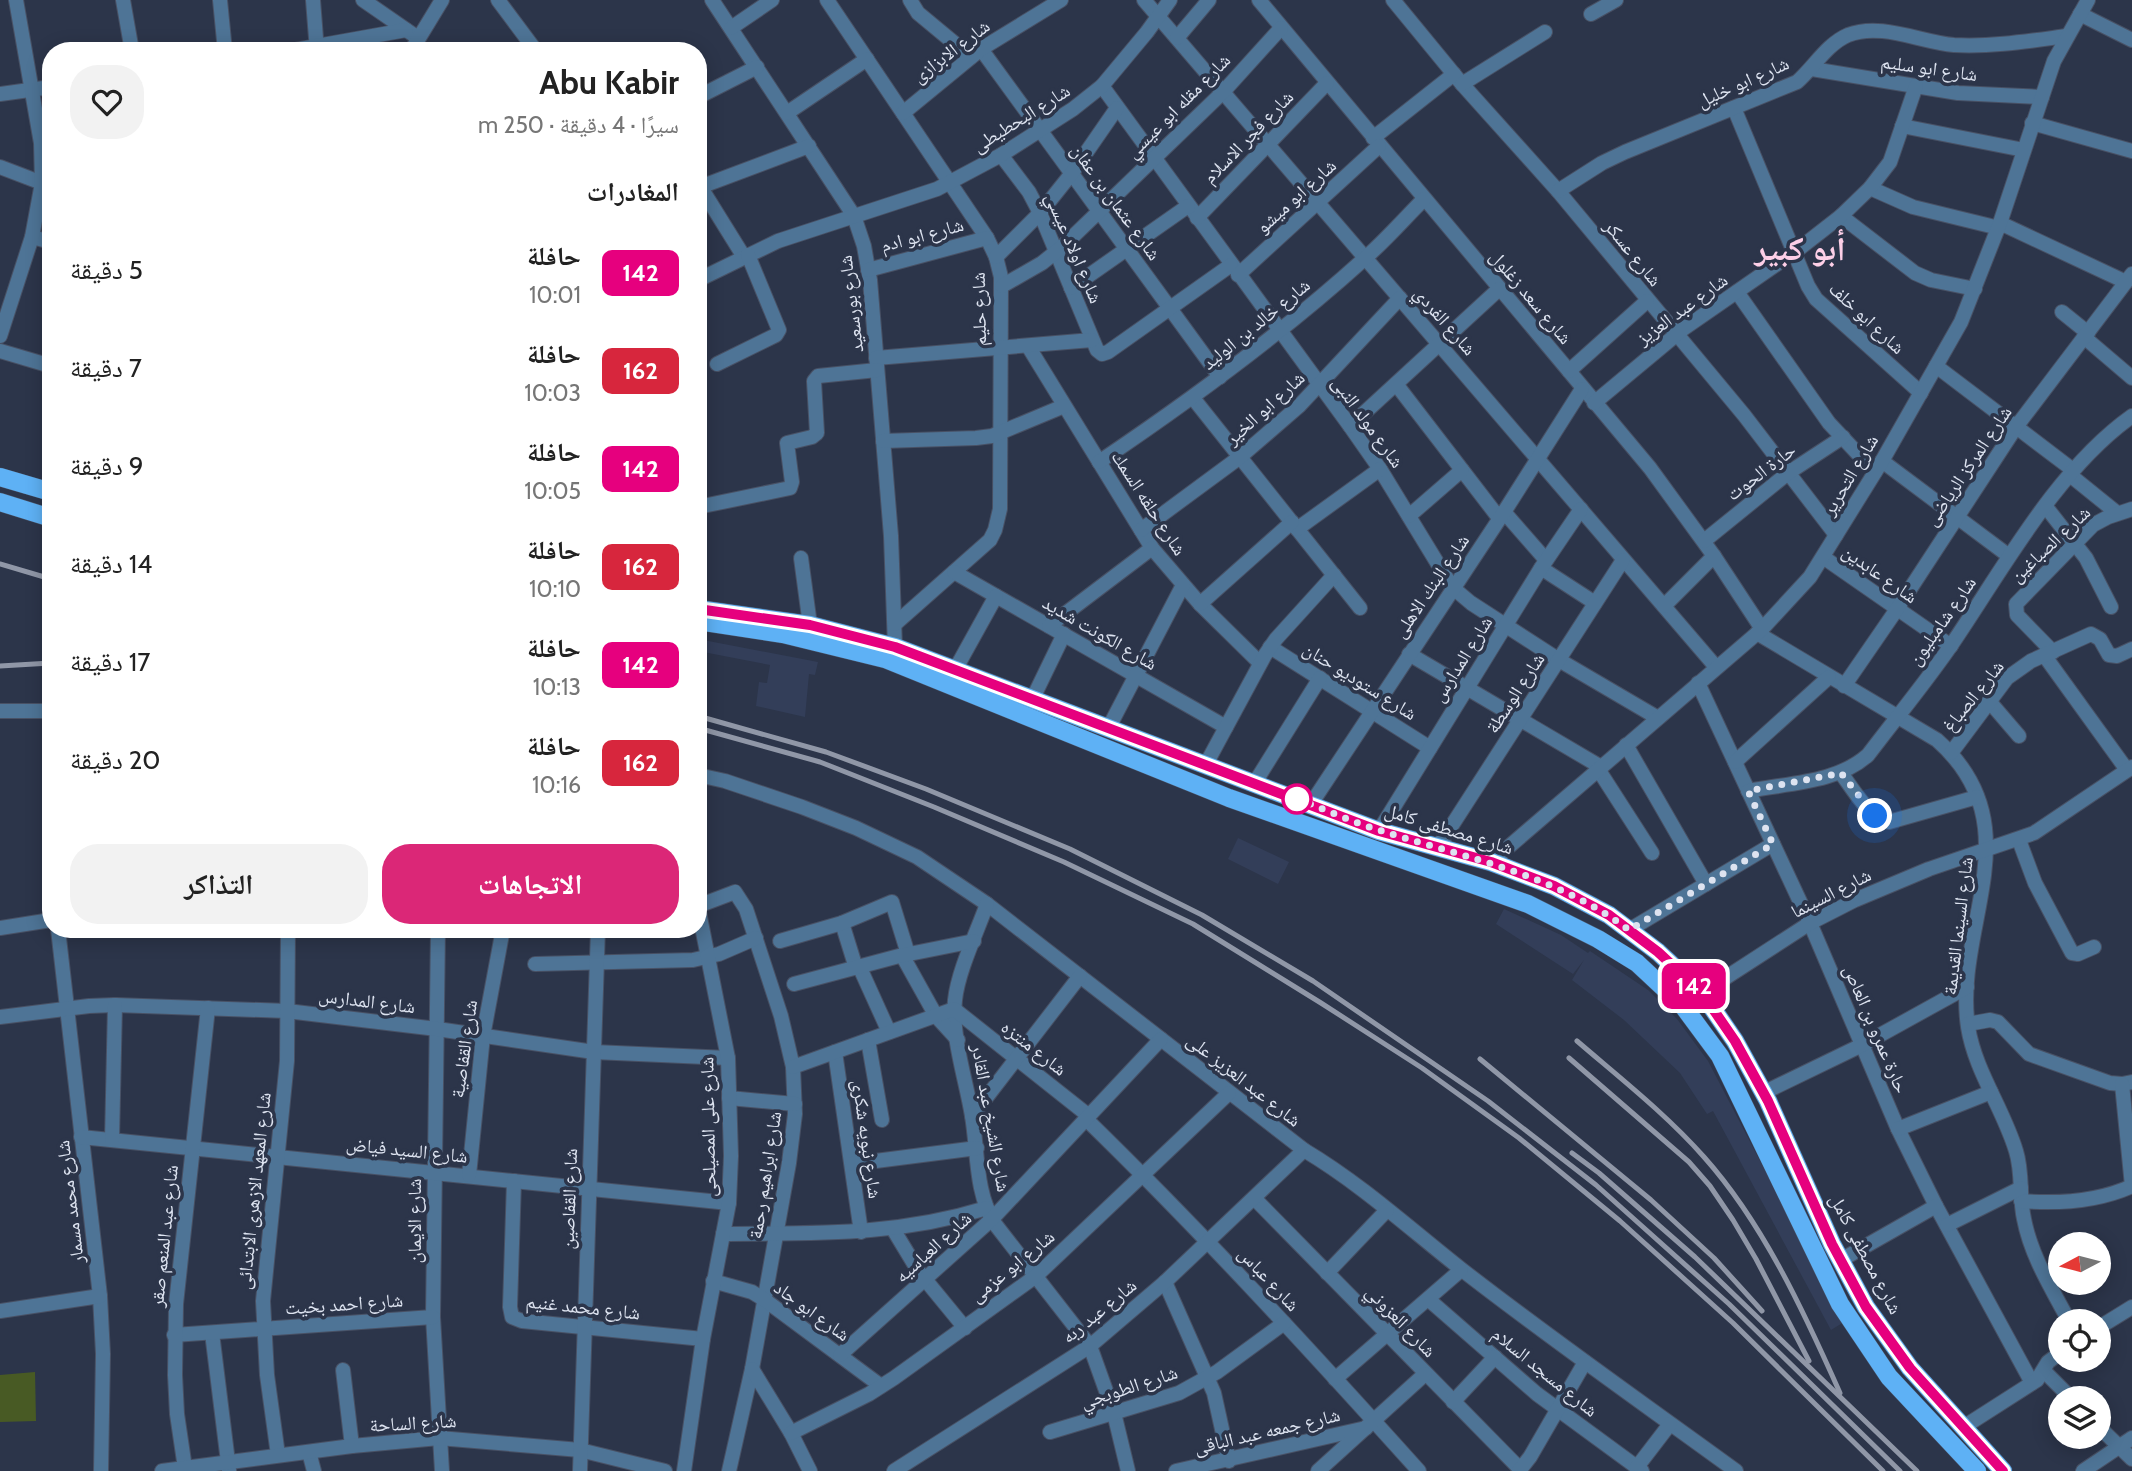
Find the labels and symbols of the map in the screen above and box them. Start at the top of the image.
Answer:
street label: شارع الابزازى [908,14,994,88]
street label: شارع مقله ابو عيسي [1121,49,1238,166]
street label: شارع ابو سليم [1879,50,1979,87]
street label: شارع ابو خليل [1694,52,1792,112]
street label: شارع البحطيطى [968,79,1074,157]
street label: شارع فجر الاسلام [1198,86,1300,190]
street label: شارع عثمان بن عفان [1066,139,1166,265]
street label: شارع ابو ميشو [1251,154,1341,238]
street label: شارع اولاد عيسي [1037,189,1108,308]
street label: شارع ابو ادم [878,213,967,259]
street label: شارع عسكر [1599,214,1667,291]
district label: أبو كبير [1752,228,1846,268]
street label: شارع سعد زغلول [1485,245,1577,349]
street label: شارع بورسعيد [834,254,868,354]
street label: شارع عبد العزيز [1631,268,1732,350]
street label: شارع حليم [967,272,992,346]
street label: شارع خالد بن الوليد [1197,273,1315,375]
street label: شارع ابو خلف [1824,277,1910,359]
street label: شارع الفردي [1406,282,1481,363]
street label: شارع ابو الخير [1220,366,1309,450]
street label: شارع مولد النبى [1327,372,1409,472]
street label: شارع المركز الرياضى [1919,402,2017,530]
street label: شارع التحرير [1816,430,1883,520]
street label: حارة الحوت [1722,438,1800,506]
street label: شارع حلقه السمك [1107,446,1191,560]
street label: شارع الصباغين [2005,501,2095,587]
street label: شارع البنك الاهلى [1388,530,1474,642]
street label: شارع عابدين [1838,540,1922,608]
street label: شارع شامبليون [1903,572,1981,670]
street label: شارع الكونت شديد [1039,591,1161,675]
street label: شارع المدارس [1427,612,1497,706]
street label: شارع ستوديو حنان [1299,637,1421,725]
street label: شارع الوسطة [1481,649,1549,737]
street label: شارع الصباغ [1937,656,2009,736]
unlabelled marker [1282,784,1312,814]
your location [1857,798,1892,833]
street label: شارع مصطفى كامل [1382,799,1516,859]
street label: شارع السينما القديمة [1938,856,1978,996]
street label: شارع السينما [1787,863,1875,923]
street label: حارة عمرو بن العاص [1839,961,1913,1097]
line badge: 142 [1654,963,1734,1009]
street label: شارع المدارس [318,984,416,1018]
street label: شارع القفاصية [446,998,482,1100]
street label: شارع منتزه [997,1015,1071,1081]
street label: شارع عبد العزيز على [1182,1028,1306,1132]
street label: شارع الشيخ عبد القادر [966,1041,1015,1194]
street label: شارع على المصيلحى [695,1057,721,1197]
street label: شارع نبويه شكرى [847,1078,887,1200]
street label: شارع المعهد الازهرى الابتدائى [232,1091,276,1291]
street label: شارع ابراهيم رحمة [744,1109,787,1241]
street label: شارع السيد فياض [345,1132,469,1168]
street label: شارع محمد مسمار [51,1139,89,1266]
street label: شارع القفاصين [556,1148,582,1250]
street label: شارع عبد المنعم صقر [145,1164,184,1309]
street label: شارع الايمان [403,1178,426,1264]
street label: شارع مصطفى كامل [1825,1190,1907,1318]
street label: شارع العباسيه [890,1207,976,1287]
street label: شارع ابو عزمى [965,1225,1059,1307]
north arrow [2048,1232,2110,1295]
street label: شارع عباس [1233,1242,1305,1316]
street label: شارع عبد ربه [1057,1274,1141,1348]
street label: شارع ابو جاد [770,1276,854,1346]
street label: شارع العزوني [1358,1280,1441,1365]
street label: شارع احمد بخيت [284,1288,404,1320]
street label: شارع محمد غنيم [525,1290,641,1325]
street label: شارع مسجد السلام [1486,1322,1603,1423]
street label: شارع الطوبجي [1078,1360,1182,1417]
street label: شارع جمعه عبد الباقى [1192,1403,1342,1459]
street label: شارع الساحة [369,1409,457,1437]

